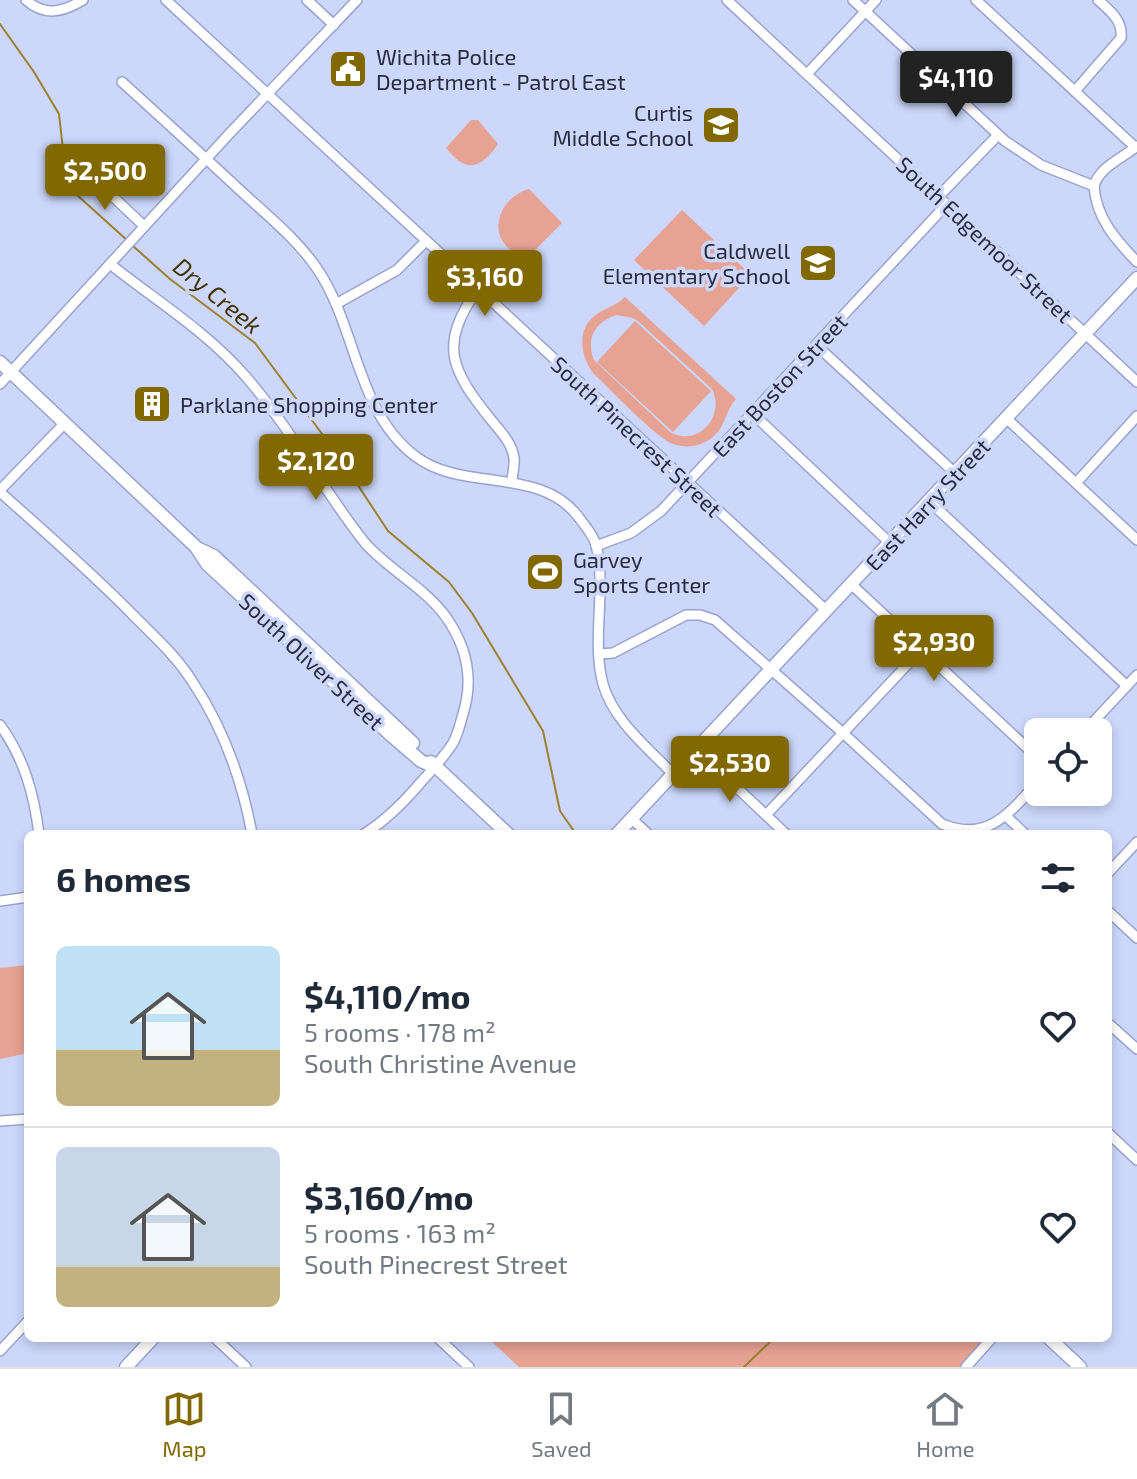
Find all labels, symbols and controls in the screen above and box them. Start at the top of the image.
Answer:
place label: Wichita Police Department - Patrol East [376,43,626,94]
public building icon: Wichita Police Department - Patrol East [327,48,369,90]
pin: $4,110 [891,51,1021,119]
text: $4,110 [918,61,994,92]
place label: Curtis Middle School [552,99,693,150]
school or university icon: Curtis Middle School [700,104,742,146]
pin: $2,500 [40,144,170,212]
street label: South Edgemoor Street [892,151,1078,327]
text: $2,500 [63,154,147,185]
place label: Caldwell Elementary School [603,237,790,288]
school or university icon: Caldwell Elementary School [797,242,839,284]
pin: $3,160 [420,250,550,318]
water label: Dry Creek [168,251,268,339]
text: $3,160 [446,260,524,291]
street label: East Boston Street [706,308,852,462]
street label: South Pinecrest Street [547,350,727,522]
building icon: Parklane Shopping Center [131,383,173,425]
place label: Parklane Shopping Center [180,391,438,417]
street label: East Harry Street [859,433,995,575]
pin: $2,120 [251,434,381,502]
text: $2,120 [277,444,355,475]
place label: Garvey Sports Center [573,546,710,597]
sports icon: Garvey Sports Center [524,551,566,593]
street label: South Oliver Street [234,587,390,735]
pin: $2,930 [869,615,999,683]
text: $2,930 [893,625,975,656]
map controls [1024,718,1112,806]
button: locate [1024,718,1112,806]
pin: $2,530 [665,736,795,804]
text: $2,530 [689,746,771,777]
icon: filters [1036,856,1080,900]
text: 6 homes [56,858,191,899]
text: $4,110/mo [304,975,471,1016]
icon: home [120,978,216,1074]
icon: heart [1036,1004,1080,1048]
text: 5 rooms · 178 m² [304,1016,496,1047]
text: South Christine Avenue [304,1047,577,1078]
text: $3,160/mo [304,1176,474,1217]
icon: home [120,1179,216,1275]
icon: heart [1036,1205,1080,1249]
text: 5 rooms · 163 m² [304,1217,496,1248]
text: South Pinecrest Street [304,1248,568,1279]
tab: Map [162,1387,207,1461]
tab: Saved [531,1387,592,1461]
tab: Home [916,1387,975,1461]

